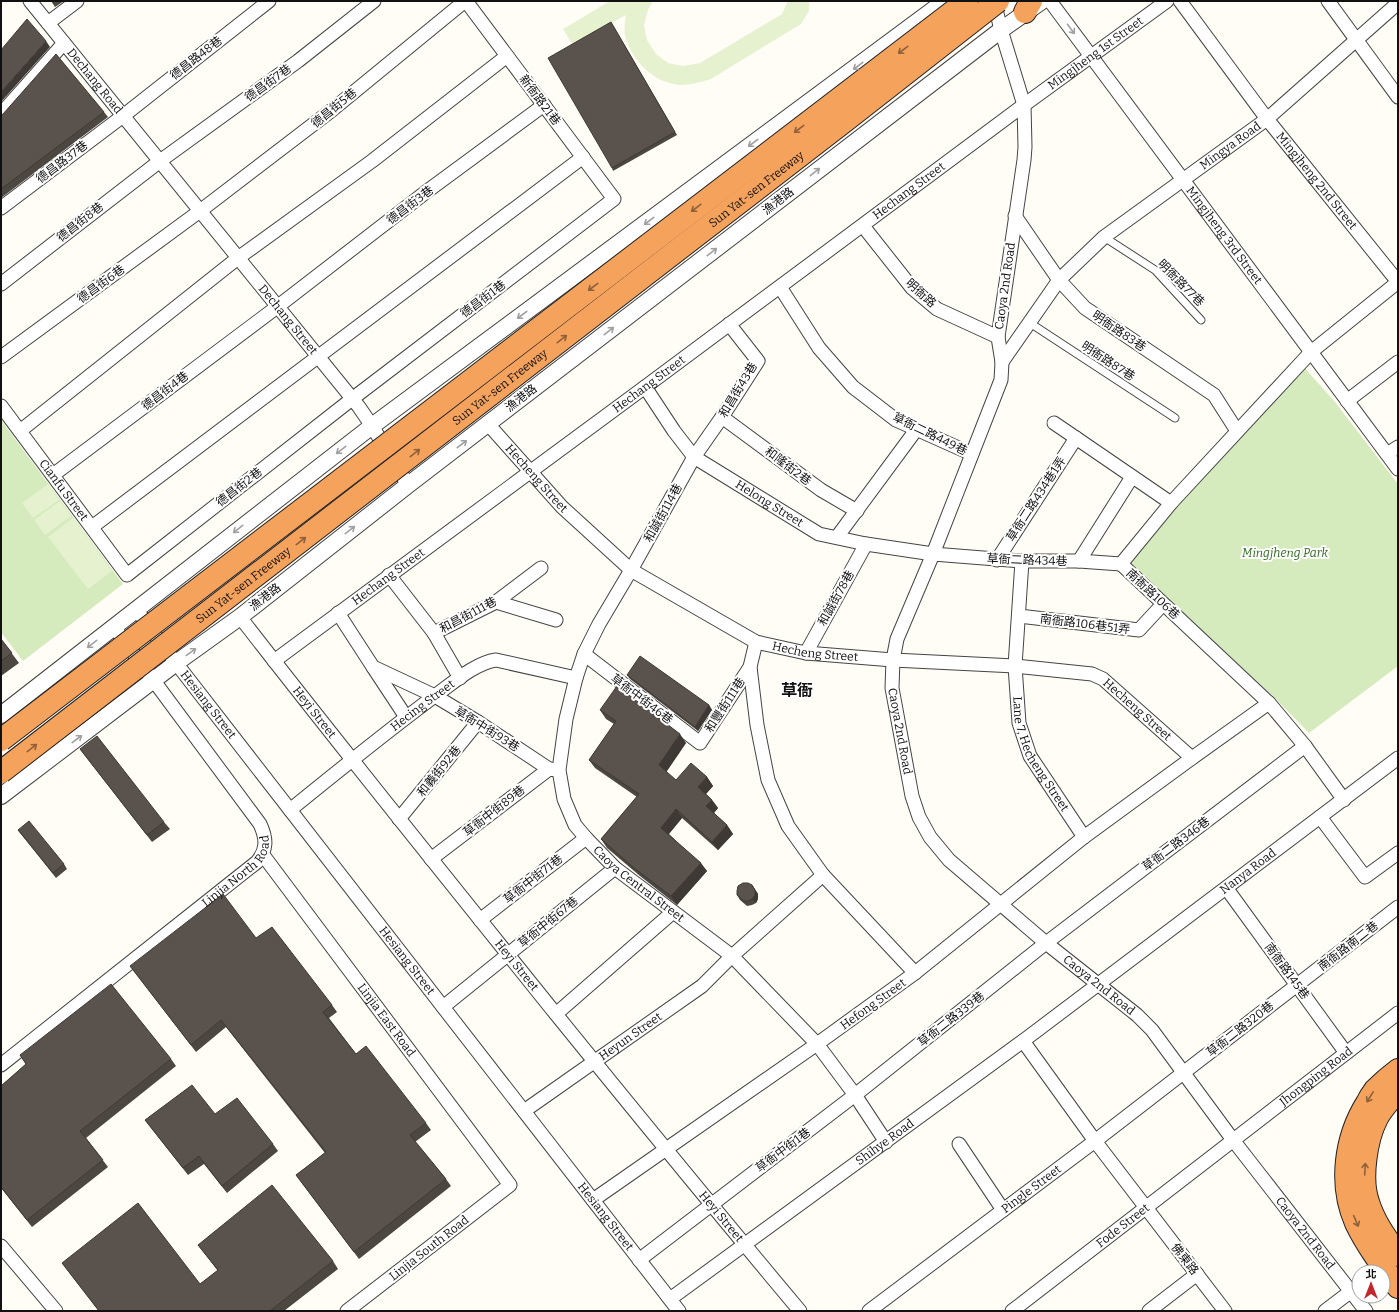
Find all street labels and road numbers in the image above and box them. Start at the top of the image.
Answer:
street label: Mingjheng 1st Street [1045,13,1146,92]
street label: 德昌路48巷 [167,33,225,83]
street label: Dechang Road [64,46,125,117]
street label: 德昌街7巷 [242,61,294,105]
street label: 新衙路21巷 [517,72,563,128]
street label: 德昌街5巷 [308,85,360,131]
street label: Mingya Road [1197,119,1263,172]
street label: Mingjheng 2nd Street [1273,129,1360,233]
street label: 德昌路37巷 [33,138,91,186]
street label: Sun Yat-sen Freeway [706,148,807,230]
street label: Hechang Street [870,159,948,222]
street label: 德昌街3巷 [384,183,436,227]
street label: 漁港路 [760,184,796,218]
street label: Mingjheng 3rd Street [1183,184,1265,287]
street label: 德昌街8巷 [54,199,106,245]
street label: Caoya 2nd Road [992,242,1018,330]
street label: 明衙路77巷 [1155,257,1207,309]
street label: 德昌街6巷 [75,262,127,306]
street label: 明衙路 [903,276,939,310]
street label: 德昌街1巷 [458,277,508,321]
street label: Dechang Street [256,282,321,358]
street label: 明衙路83巷 [1089,308,1149,354]
street label: 明衙路87巷 [1079,338,1137,384]
street label: Sun Yat-sen Freeway [449,346,551,428]
street label: Hechang Street [610,352,688,416]
street label: 和昌街43巷 [716,360,760,420]
street label: 德昌街4巷 [139,369,191,413]
street label: 漁港路 [503,381,539,415]
street label: 草衙二路449巷 [890,410,970,458]
street label: Hecheng Street [503,442,571,516]
street label: 和隆街2巷 [762,444,814,488]
street label: 草衙二路434巷1弄 [1004,454,1068,544]
street label: Cianfu Street [36,457,92,524]
street label: 德昌街2巷 [213,465,265,509]
street label: Helong Street [733,477,806,530]
street label: 和誠街114巷 [641,481,685,545]
street label: Sun Yat-sen Freeway [193,544,294,626]
street label: Hechang Street [349,545,428,608]
street label: 草衙二路434巷 [986,552,1068,568]
street label: 南衙路106巷 [1124,566,1182,622]
street label: 和誠街78巷 [815,568,857,628]
street label: 漁港路 [247,580,283,614]
street label: 和昌街111巷 [437,594,499,636]
street label: 南衙路106巷51弄 [1039,612,1131,636]
street label: Hecheng Street [771,639,859,664]
street label: Hesiang Street [178,668,240,742]
street label: 草衙中街46巷 [608,671,676,727]
street label: 和豐街111巷 [702,675,748,735]
street label: Hecing Street [388,676,458,734]
street label: Hecheng Street [1100,676,1175,744]
street label: Heyi Street [290,684,340,741]
street label: Caoya 2nd Road [885,687,915,776]
street label: Lane 7, Hecheng Street [1010,696,1072,815]
street label: 草衙中街93巷 [452,704,522,754]
street label: 和義街92巷 [414,743,464,799]
street label: 草衙中街89巷 [460,783,528,839]
street label: 草衙二路346巷 [1139,814,1213,874]
street label: Linjia North Road [199,834,272,910]
street label: Caoya Central Street [590,843,688,925]
street label: Nanya Road [1217,846,1279,897]
street label: 草衙中街71巷 [501,852,565,906]
street label: 草衙中街67巷 [515,894,581,950]
street label: 南衙路南二巷 [1315,918,1381,974]
street label: Hesiang Street [376,924,438,998]
street label: Heyi Street [492,937,542,994]
street label: 南衙路145巷 [1262,940,1312,1002]
street label: Caoya 2nd Road [1060,952,1138,1018]
street label: Hefong Street [838,975,909,1032]
street label: Linjia East Road [355,981,418,1059]
street label: 草衙二路339巷 [915,989,987,1049]
street label: 草衙二路320巷 [1204,999,1276,1059]
street label: Heyun Street [596,1009,665,1063]
street label: Jhongping Road [1276,1044,1355,1109]
street label: Shihye Road [853,1116,917,1168]
street label: 草衙中街1巷 [753,1125,813,1175]
street label: Pingle Street [999,1162,1064,1216]
street label: Hesiang Street [575,1180,637,1254]
street label: Heyi Street [696,1188,747,1245]
street label: Caoya 2nd Road [1273,1194,1338,1272]
street label: Fode Street [1094,1200,1153,1250]
street label: Linjia South Road [386,1213,472,1283]
street label: 佛東路 [1168,1241,1202,1277]

